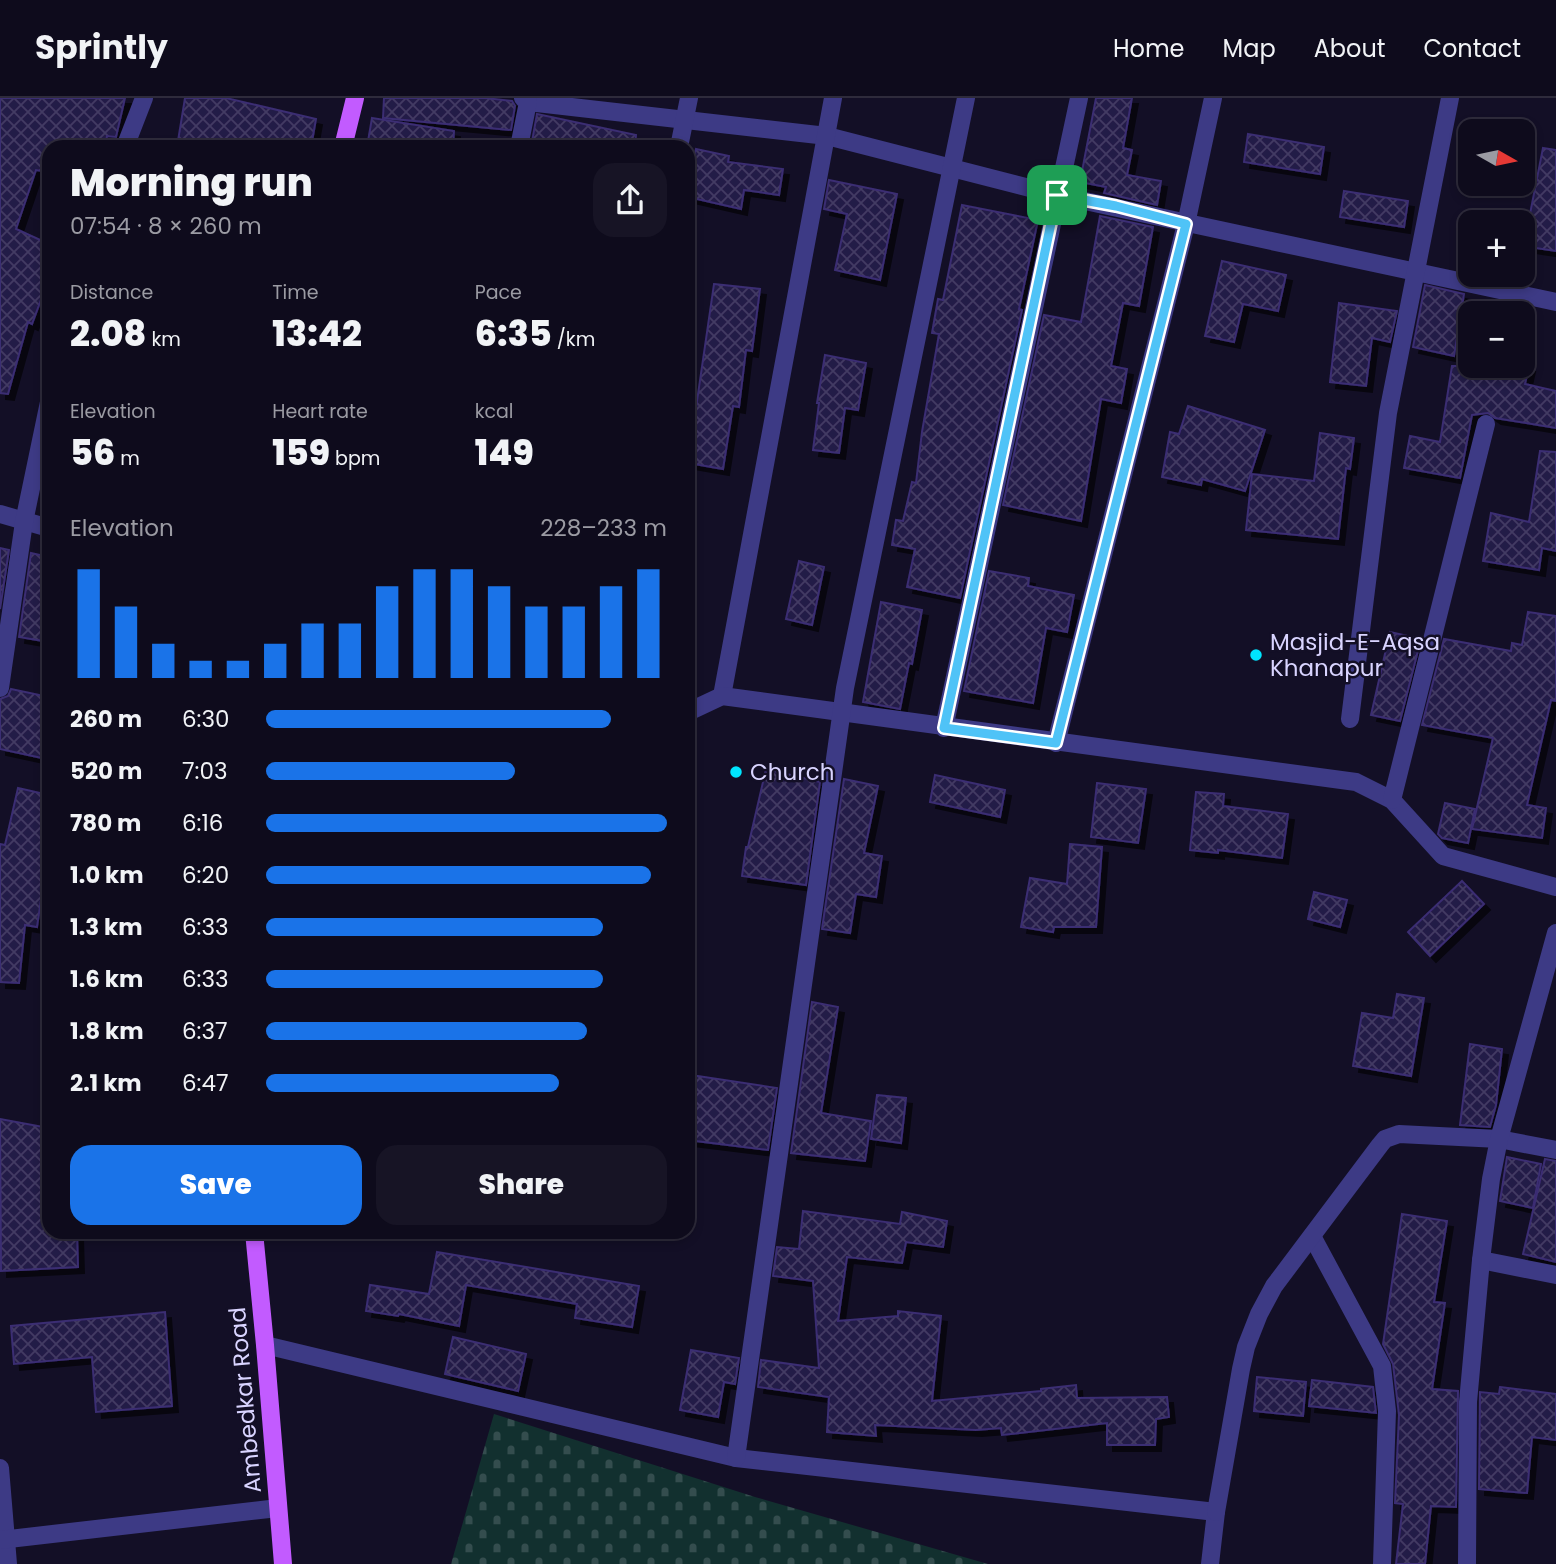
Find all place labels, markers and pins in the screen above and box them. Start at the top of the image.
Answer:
pin [1027,165,1087,225]
place label: Masjid-E-Aqsa Khanapur [1270,626,1440,684]
marker: Masjid-E-Aqsa Khanapur [1248,647,1264,663]
place label: Church [750,756,834,788]
marker: Church [728,764,744,780]

